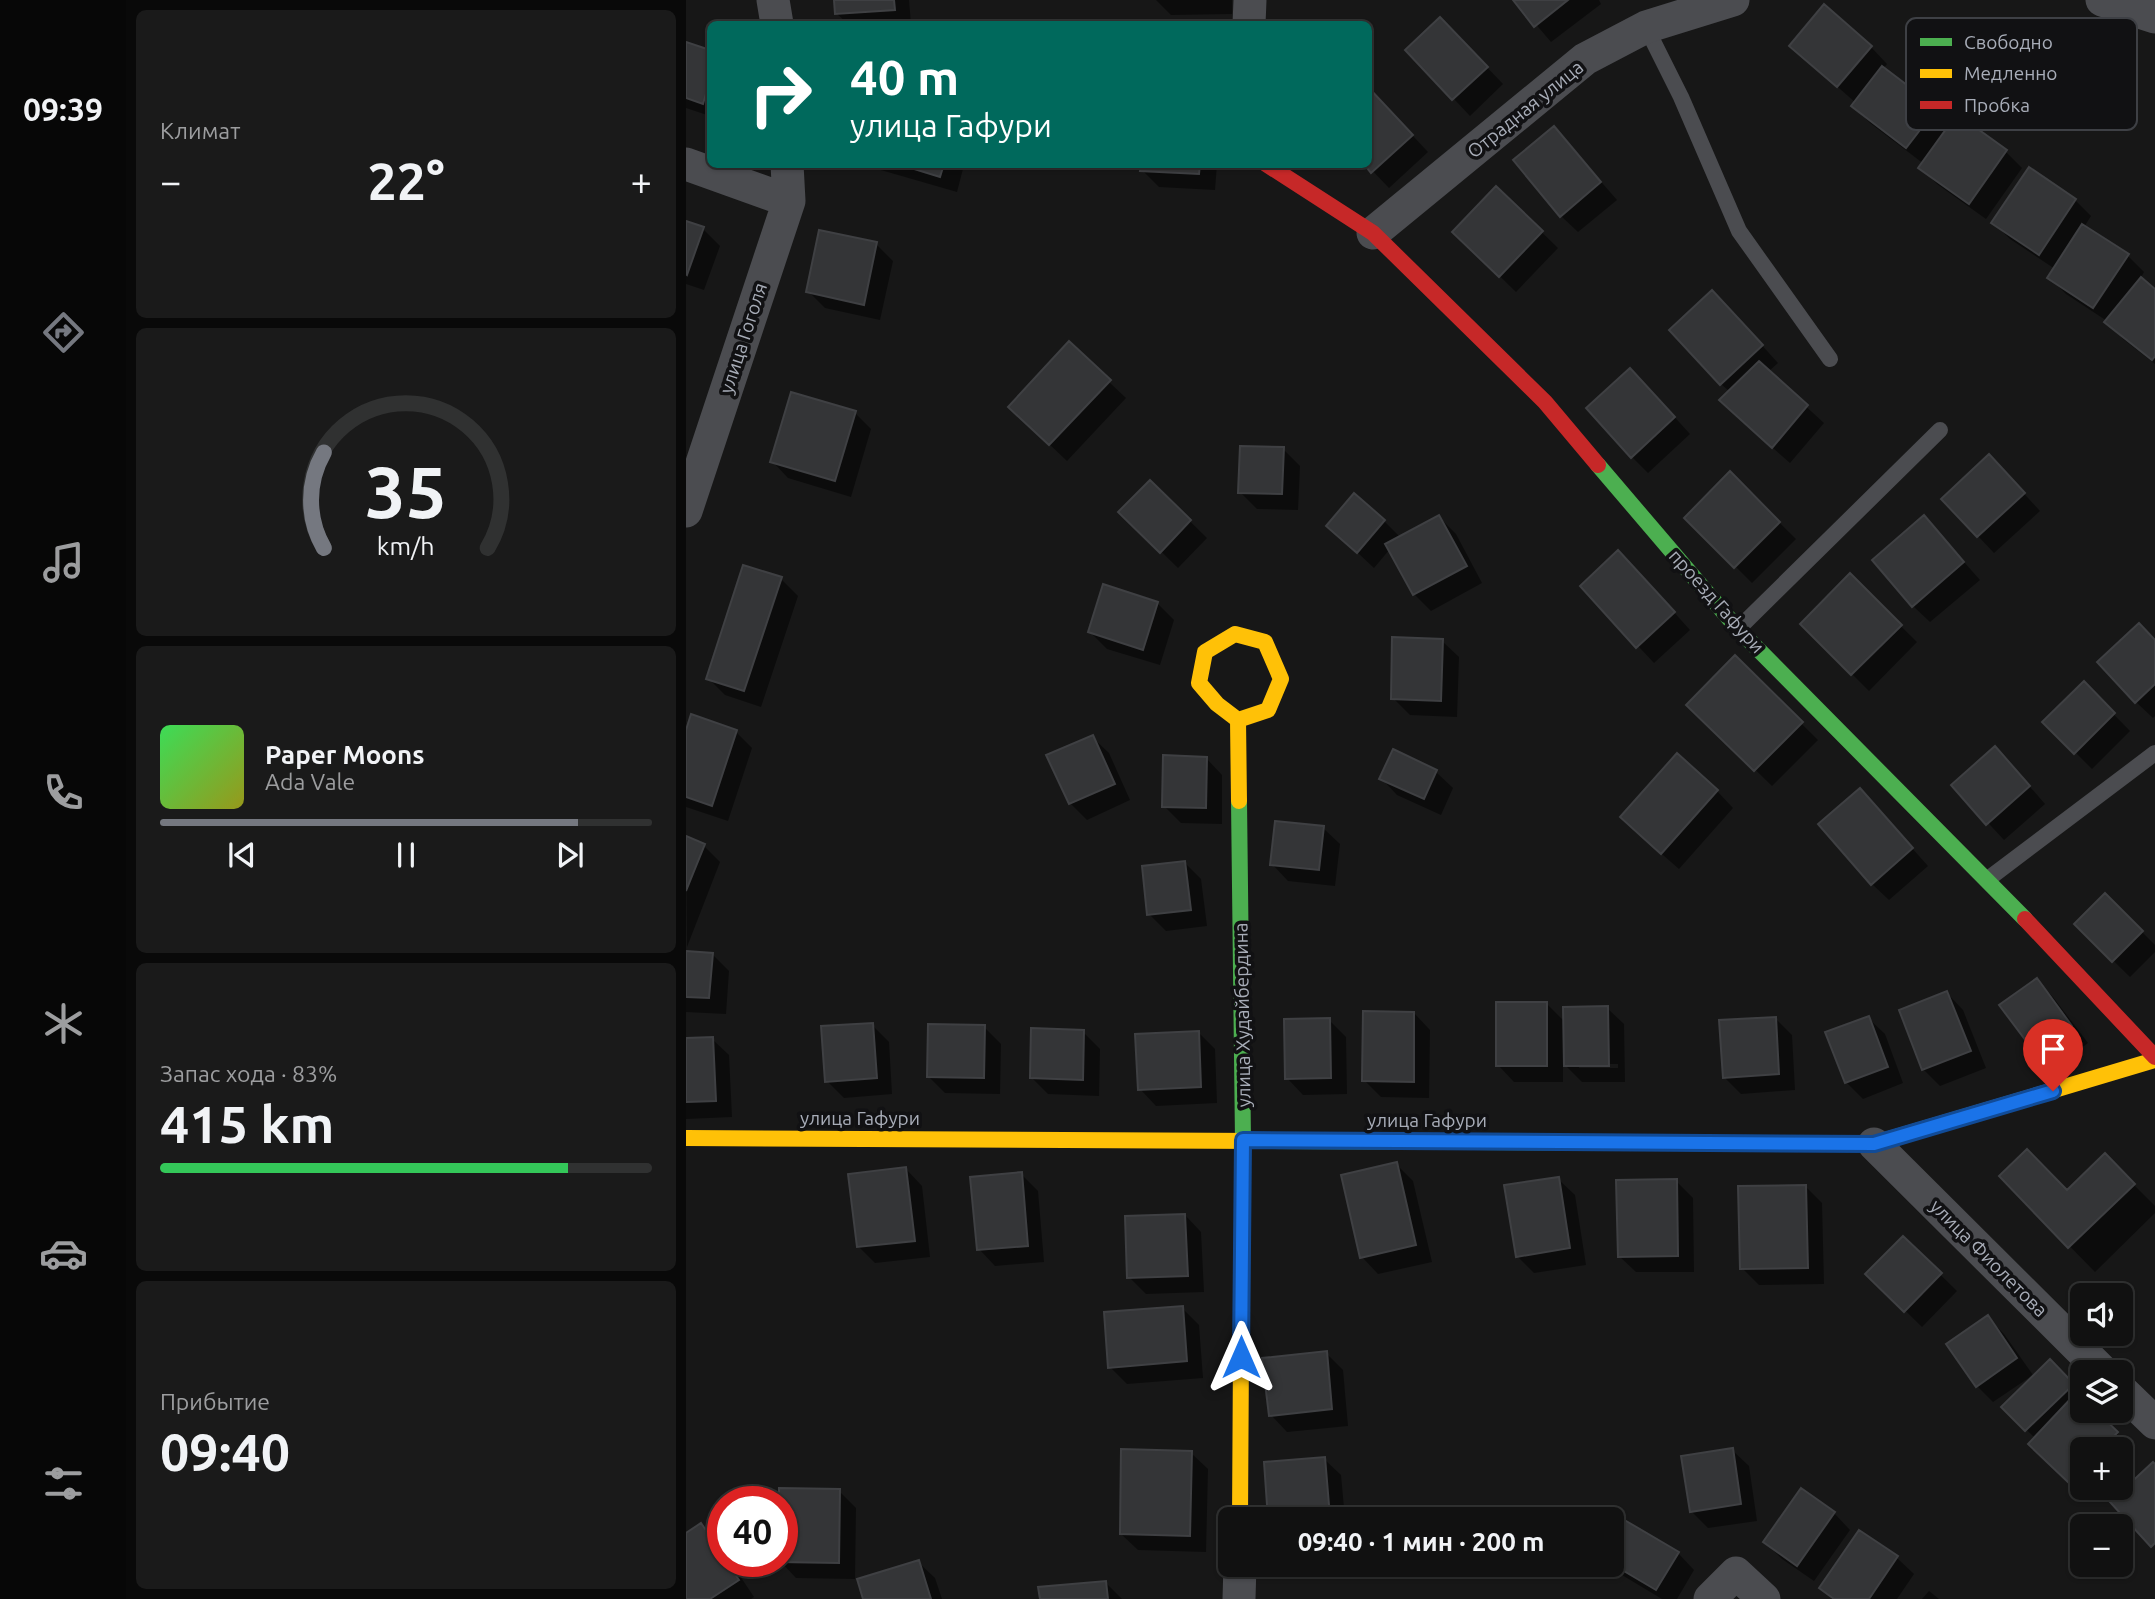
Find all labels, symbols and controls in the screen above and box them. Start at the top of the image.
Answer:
legend [1906,18,2137,130]
text: Свободно [1964,31,2053,53]
icon: right [735,49,826,140]
text: 40 m [850,49,959,104]
street label: Отрадная улица [1463,56,1587,162]
text: Медленно [1964,62,2057,84]
text: 09:39 [23,91,103,127]
text: Пробка [1964,94,2030,116]
text: улица Гафури [850,107,1052,143]
text: Климат [160,118,240,143]
text: 22° [367,152,445,210]
text: − [160,160,181,202]
text: + [631,160,652,202]
street label: улица Гоголя [715,280,771,396]
icon: directions [39,308,88,357]
text: 35 [365,450,447,532]
text: km/h [377,531,435,559]
icon: music [39,538,88,587]
street label: проезд Гафури [1665,545,1769,657]
text: Paper Moons [265,740,424,769]
icon: phone [39,768,88,817]
text: Ada Vale [265,769,355,794]
icon: previous [223,836,261,874]
icon: pause [387,836,425,874]
icon: next [551,836,589,874]
street label: улица Худайбердина [1229,922,1255,1108]
icon: climate [39,999,88,1048]
pin [2023,1019,2083,1091]
icon: arrive [2034,1030,2072,1068]
text: Запас хода · 83% [160,1061,337,1086]
text: 415 km [160,1095,334,1153]
street label: улица Гафури [800,1107,920,1129]
street label: улица Гафури [1367,1109,1487,1131]
street label: улица Фиолетова [1926,1195,2052,1321]
icon: car [39,1229,88,1278]
map controls [2070,1283,2133,1577]
button: sound [2070,1283,2133,1346]
position arrow [1204,1320,1278,1394]
button: layers [2070,1360,2133,1423]
text: Прибытие [160,1389,270,1414]
text: 09:40 [160,1423,290,1481]
button: + [2070,1437,2133,1500]
icon: filters [39,1459,88,1508]
speed limit sign: 40 [707,1486,798,1577]
button: − [2070,1514,2133,1577]
text: 09:40 · 1 мин · 200 m [1298,1527,1544,1556]

